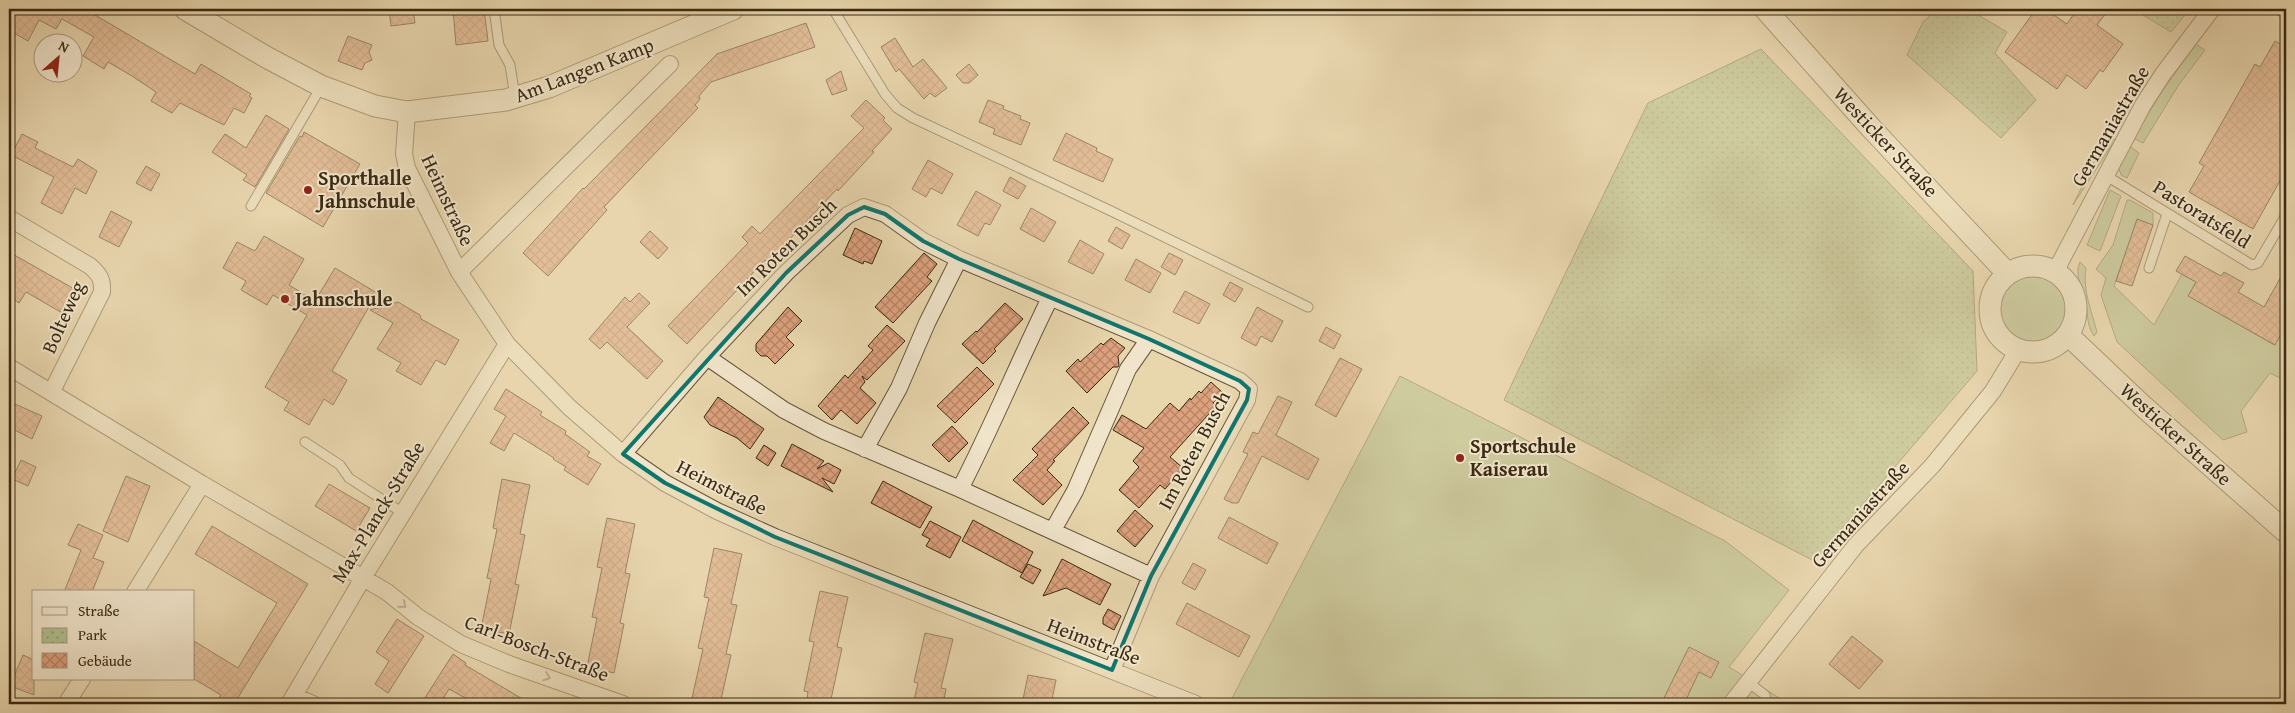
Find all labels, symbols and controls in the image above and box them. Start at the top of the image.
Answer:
street label: Am Langen Kamp [510,30,658,109]
north arrow [32,32,82,82]
text: N [55,35,73,58]
street label: Germaniastraße [2063,60,2156,192]
street label: Westicker Straße [1827,80,1945,203]
street label: Heimstraße [415,149,482,250]
place label: Sporthalle Jahnschule [315,163,416,215]
street label: Pastoratsfeld [2148,172,2257,255]
marker: Sporthalle Jahnschule [302,184,314,196]
street label: Im Roten Busch [729,191,843,302]
street label: Bolteweg [34,276,91,358]
place label: Jahnschule [292,284,393,313]
marker: Jahnschule [279,293,291,305]
street label: Westicker Straße [2114,375,2239,492]
street label: Im Roten Busch [1150,385,1237,514]
place label: Sportschule Kaiserau [1470,431,1576,483]
street label: Max-Planck-Straße [324,435,431,588]
street label: Heimstraße [672,451,773,522]
marker: Sportschule Kaiserau [1454,452,1466,464]
street label: Germaniastraße [1804,454,1916,574]
legend [32,590,195,680]
one-way arrow [397,599,406,607]
text: Straße [78,600,120,621]
street label: Carl-Bosch-Straße [461,607,614,688]
street label: Heimstraße [1043,609,1145,672]
text: Park [78,624,107,645]
text: Gebäude [78,650,132,671]
one-way arrow [542,671,551,681]

